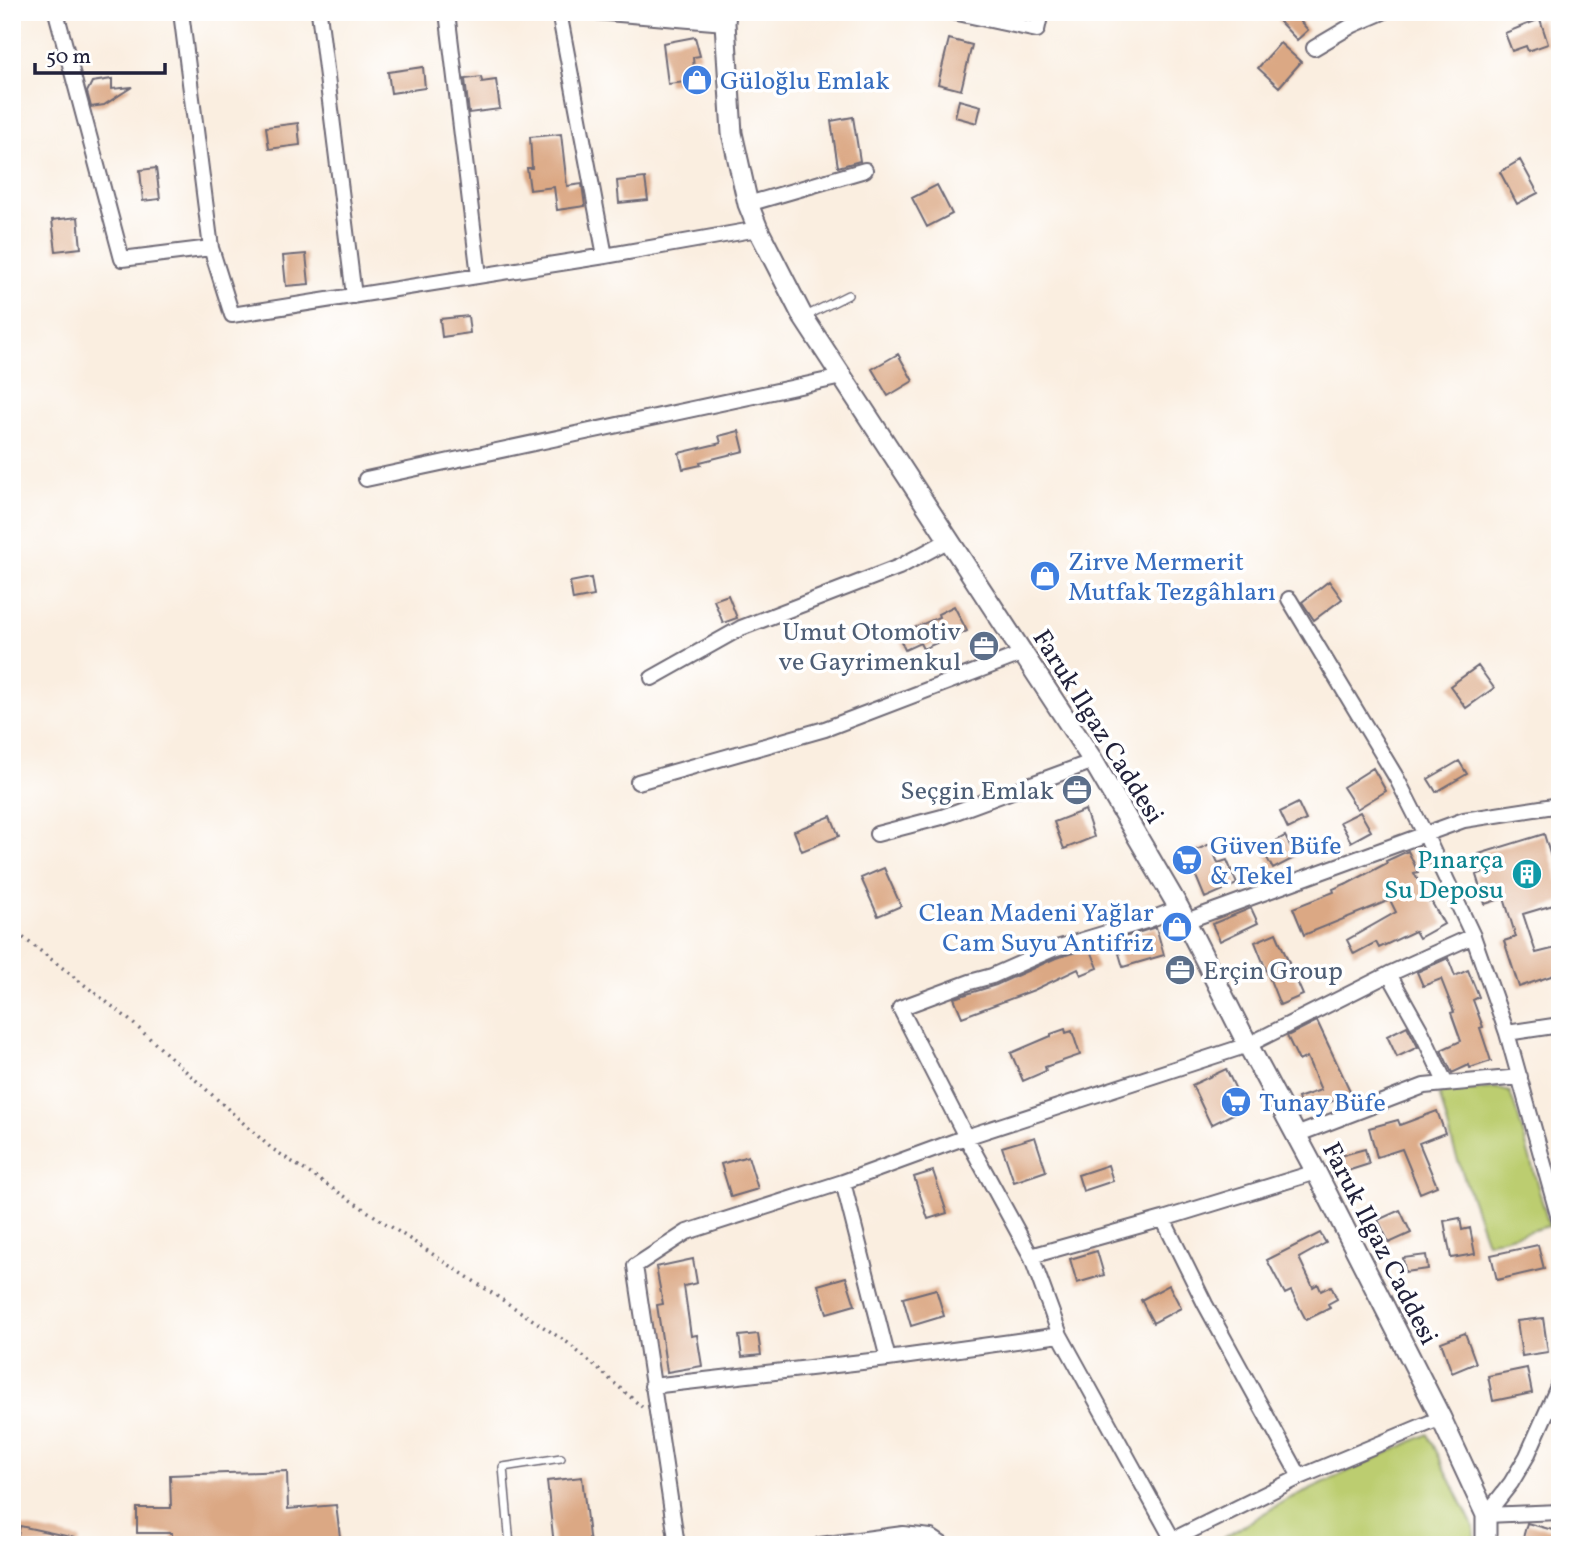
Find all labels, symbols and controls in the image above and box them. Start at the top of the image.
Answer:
scale bar [35,32,164,76]
text: 50 m [46,43,91,72]
shop icon: Güloğlu Emlak [680,63,714,97]
place label: Güloğlu Emlak [720,64,890,100]
place label: Zirve Mermerit Mutfak Tezgâhları [1068,545,1276,611]
shop icon: Zirve Mermerit Mutfak Tezgâhları [1028,559,1062,593]
place label: Umut Otomotiv ve Gayrimenkul [779,615,961,681]
street label: Faruk Ilgaz Caddesi [1023,623,1172,831]
office icon: Umut Otomotiv ve Gayrimenkul [967,629,1001,663]
office icon: Seçgin Emlak [1060,773,1094,807]
place label: Seçgin Emlak [900,774,1054,810]
place label: Güven Büfe & Tekel [1210,829,1341,895]
supermarket icon: Güven Büfe & Tekel [1170,843,1204,877]
place label: Pınarça Su Deposu [1384,843,1504,909]
building icon: Pınarça Su Deposu [1510,857,1544,891]
place label: Clean Madeni Yağlar Cam Suyu Antifriz [919,896,1154,962]
shop icon: Clean Madeni Yağlar Cam Suyu Antifriz [1160,910,1194,944]
office icon: Erçin Group [1163,953,1197,987]
place label: Erçin Group [1203,954,1343,990]
supermarket icon: Tunay Büfe [1219,1085,1253,1119]
place label: Tunay Büfe [1259,1086,1386,1122]
street label: Faruk Ilgaz Caddesi [1313,1136,1446,1351]

